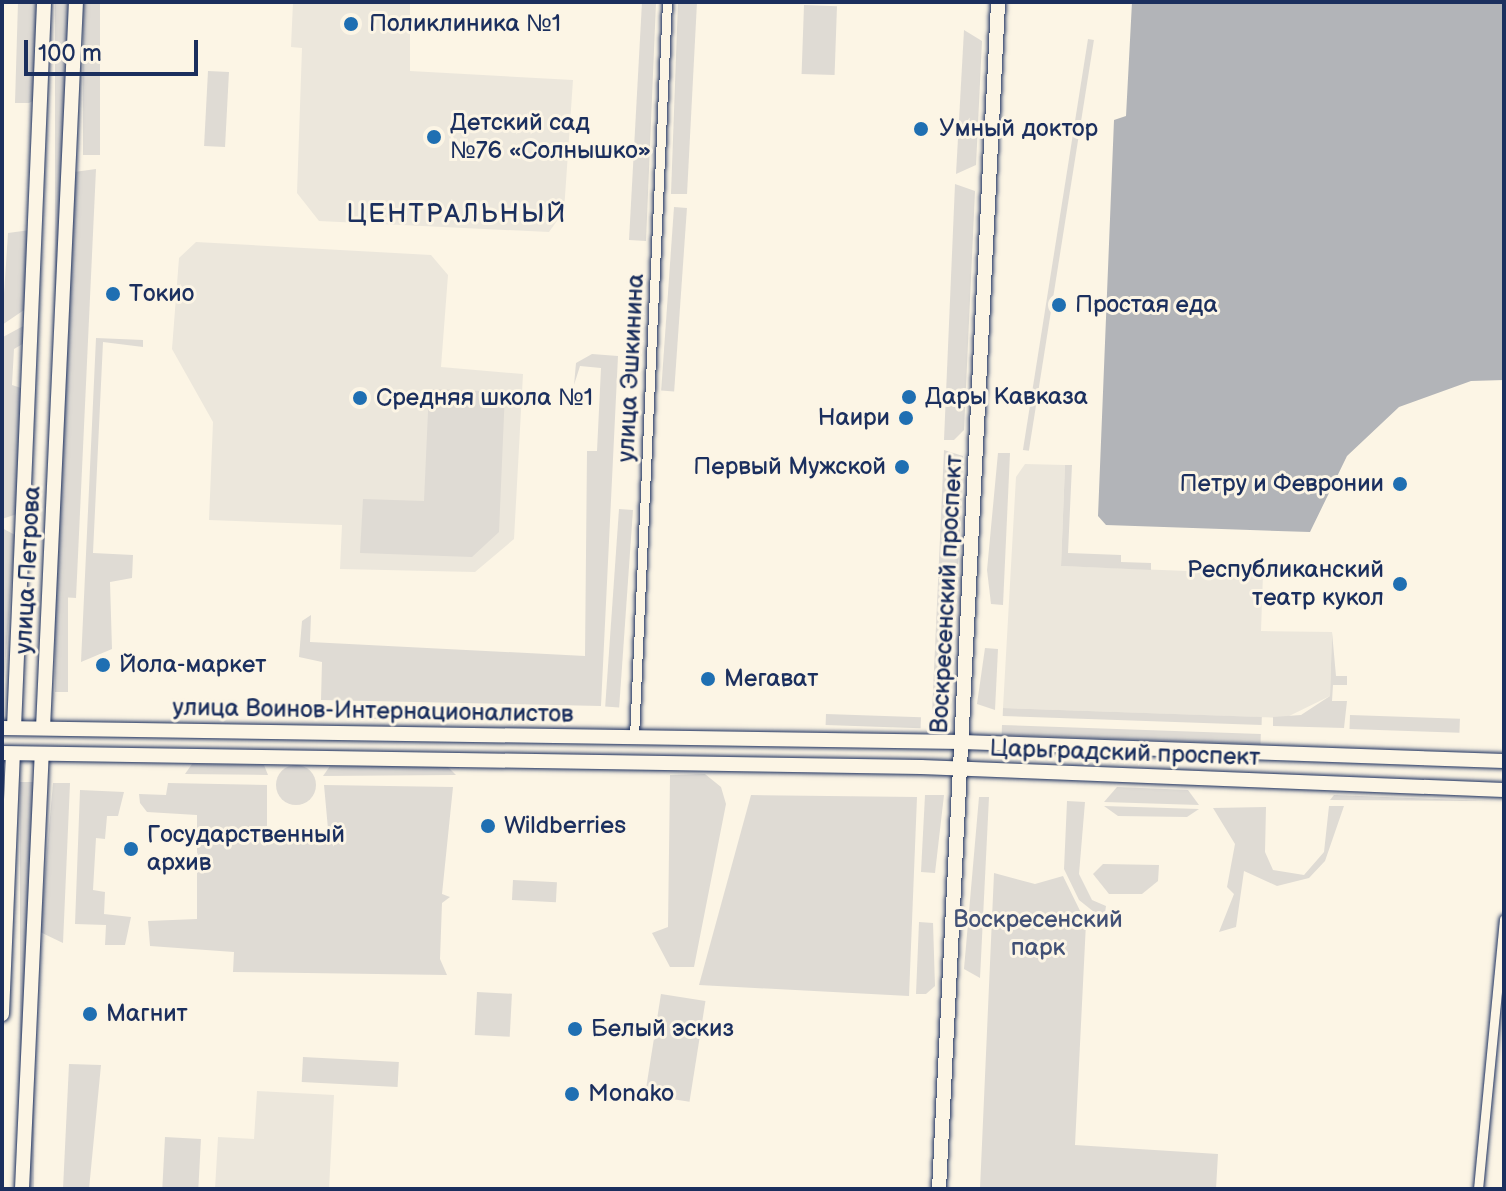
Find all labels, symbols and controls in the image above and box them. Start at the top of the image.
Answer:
place label: Поликлиника №1 [369,10,561,38]
marker: Поликлиника №1 [340,13,362,35]
scale bar [28,24,202,74]
text: 100 m [38,39,102,68]
place label: Детский сад №76 «Солнышко» [450,109,651,165]
place label: Умный доктор [939,115,1098,143]
marker: Умный доктор [910,118,932,140]
marker: Детский сад №76 «Солнышко» [425,128,443,146]
district label: ЦЕНТРАЛЬНЫЙ [346,199,568,231]
street label: улица Эшкинина [612,273,650,463]
place label: Токио [129,280,194,308]
marker: Токио [104,285,122,303]
place label: Простая еда [1075,291,1218,319]
marker: Простая еда [1050,296,1068,314]
place label: Дары Кавказа [925,383,1088,411]
place label: Средняя школа №1 [376,384,593,412]
marker: Дары Кавказа [900,388,918,406]
marker: Средняя школа №1 [351,389,369,407]
place label: Наири [818,404,890,432]
marker: Наири [897,409,915,427]
place label: Первый Мужской [693,453,886,481]
street label: Воскресенский проспект [925,454,969,734]
marker: Первый Мужской [893,458,911,476]
place label: Петру и Февронии [1180,470,1384,498]
marker: Петру и Февронии [1391,475,1409,493]
street label: улица Петрова [9,485,47,655]
place label: Республиканский театр кукол [1187,556,1384,612]
marker: Республиканский театр кукол [1391,575,1409,593]
place label: Йола-маркет [119,651,266,679]
marker: Йола-маркет [94,656,112,674]
place label: Мегават [724,665,818,693]
marker: Мегават [699,670,717,688]
street label: улица Воинов-Интернационалистов [172,693,574,729]
street label: Царьградский проспект [989,734,1261,772]
place label: Wildberries [504,812,626,840]
marker: Wildberries [479,817,497,835]
place label: Государственный архив [147,821,345,877]
marker: Государственный архив [122,840,140,858]
park label: Воскресенский парк [953,906,1123,962]
place label: Магнит [106,1000,188,1028]
marker: Магнит [81,1005,99,1023]
place label: Белый эскиз [591,1015,734,1043]
marker: Белый эскиз [566,1020,584,1038]
place label: Monako [588,1080,674,1108]
marker: Monako [563,1085,581,1103]

